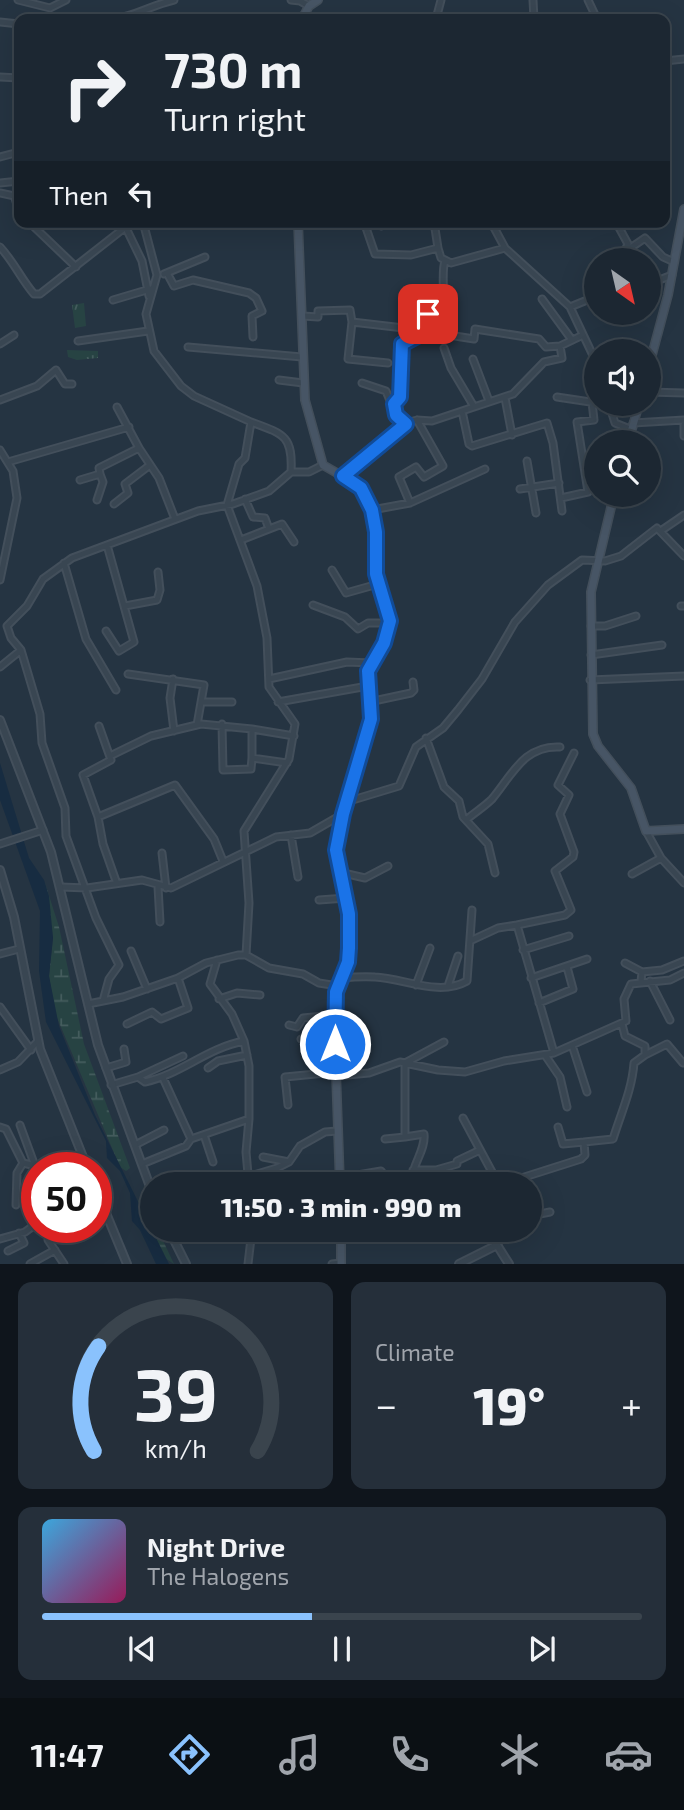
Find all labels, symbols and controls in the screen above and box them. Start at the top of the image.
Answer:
text: 730 m [164,39,302,98]
icon: right [49,42,140,133]
text: Turn right [164,99,306,137]
icon: left [122,175,160,213]
text: Then [49,179,108,210]
north arrow [584,248,662,326]
map controls [584,248,661,507]
pin [398,284,458,344]
icon: arrive [409,295,447,333]
button: sound [584,339,661,416]
button: search [584,430,661,507]
position arrow [298,1007,372,1081]
speed limit sign: 50 [21,1152,112,1243]
text: 11:50 · 3 min · 990 m [221,1191,461,1222]
text: Climate [375,1338,455,1366]
text: 39 [133,1349,218,1437]
text: 19° [473,1373,545,1435]
text: − [375,1381,397,1427]
text: + [621,1381,642,1427]
text: km/h [144,1433,207,1463]
text: Night Drive [147,1531,285,1562]
text: The Halogens [147,1562,289,1590]
icon: previous [123,1630,161,1668]
icon: pause [323,1630,361,1668]
icon: next [523,1630,561,1668]
icon: directions [165,1730,214,1779]
icon: music [275,1730,324,1779]
icon: phone [385,1730,434,1779]
icon: climate [495,1730,544,1779]
icon: car [604,1730,653,1779]
text: 11:47 [30,1735,104,1773]

